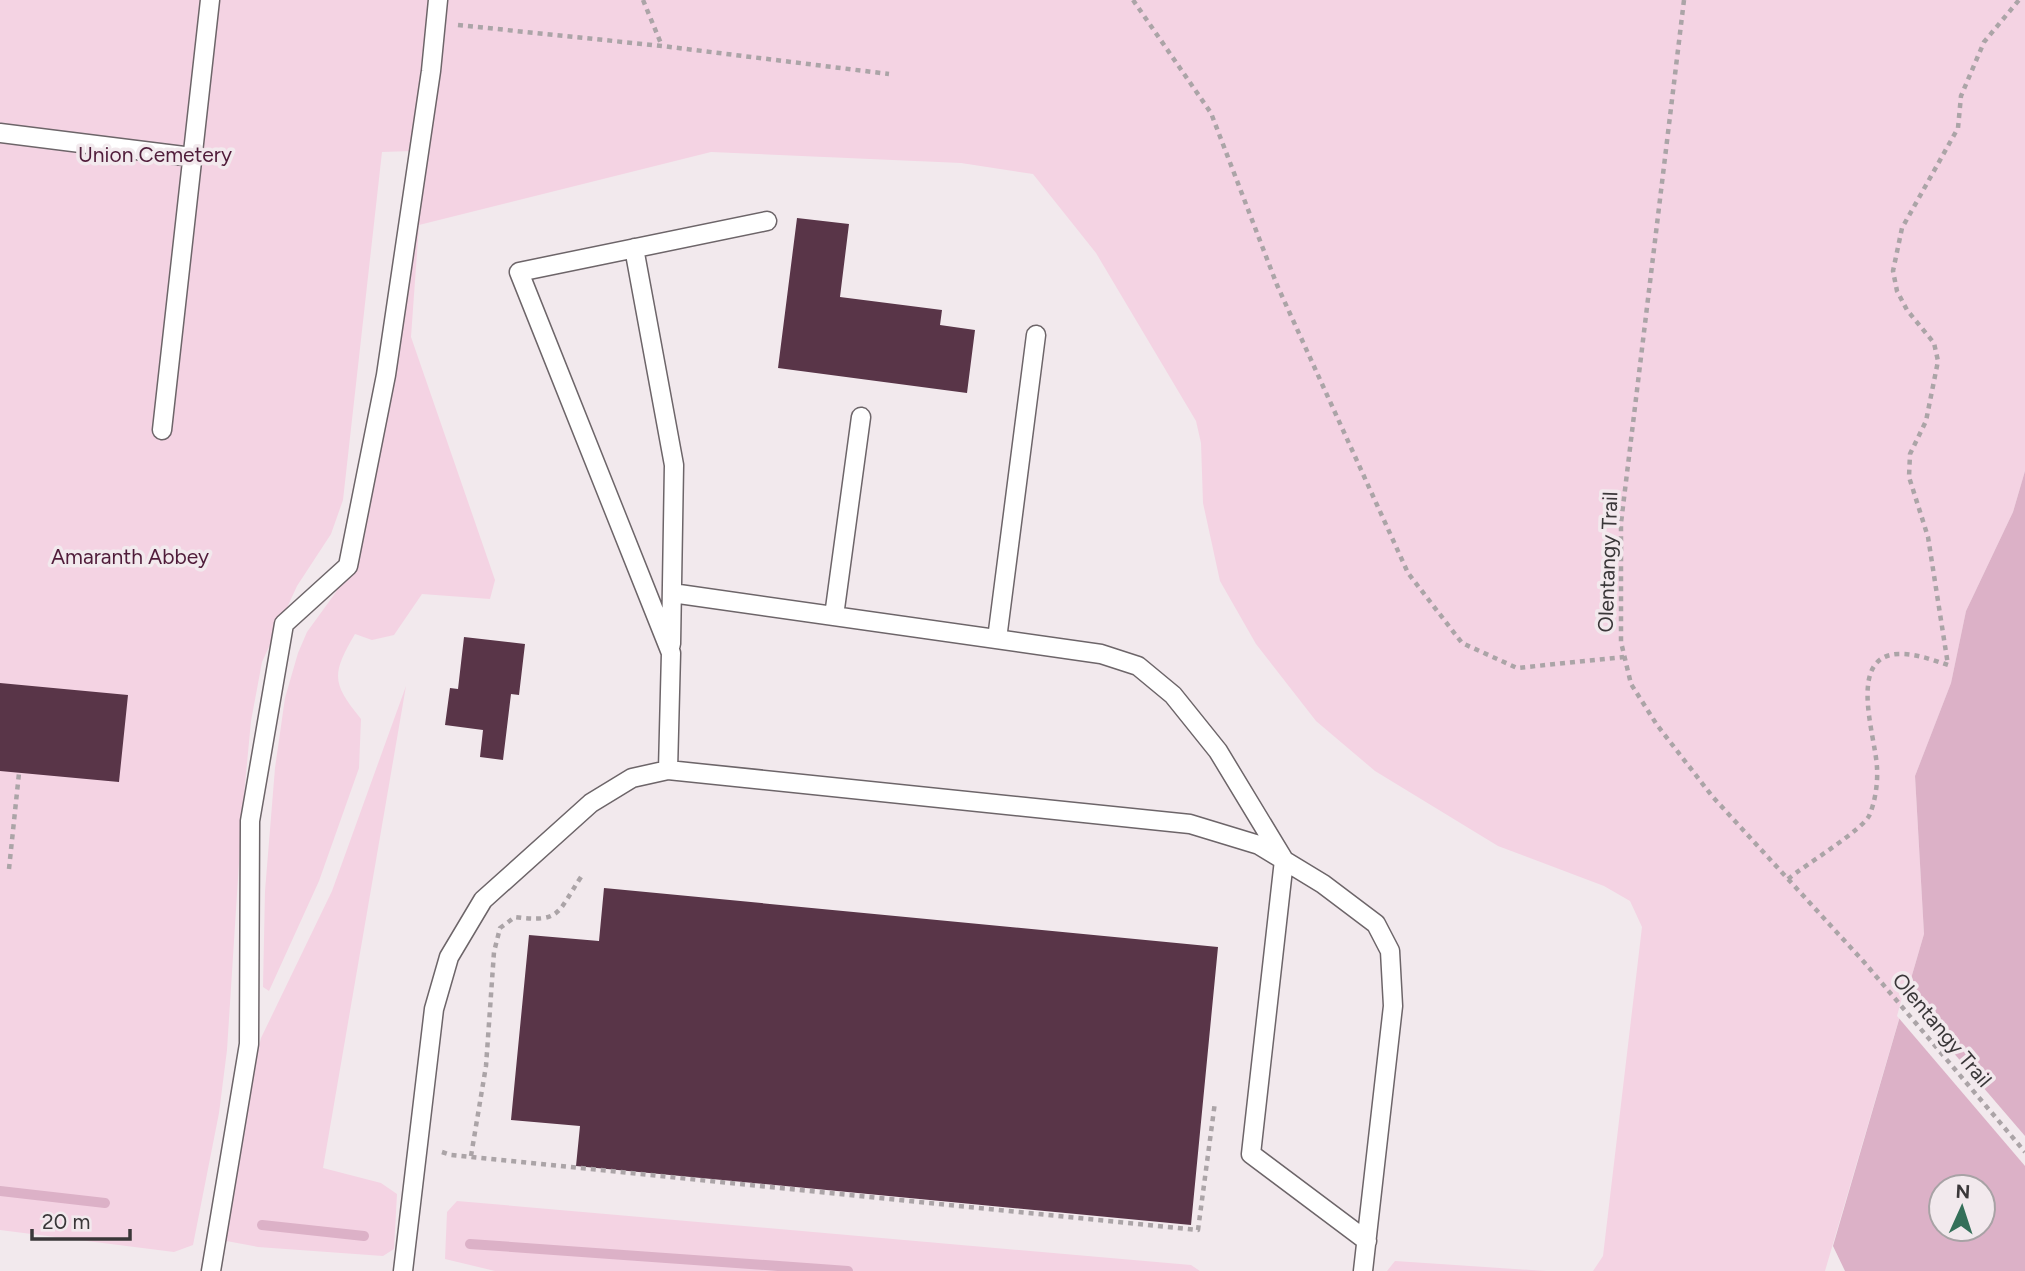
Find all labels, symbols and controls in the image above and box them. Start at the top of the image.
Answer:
park label: Union Cemetery [78,142,232,167]
street label: Olentangy Trail [1593,491,1622,633]
park label: Amaranth Abbey [51,544,209,569]
street label: Olentangy Trail [1888,968,1997,1092]
north arrow [1927,1173,1997,1243]
text: N [1955,1180,1971,1203]
scale bar [32,1198,130,1242]
text: 20 m [42,1209,90,1234]

